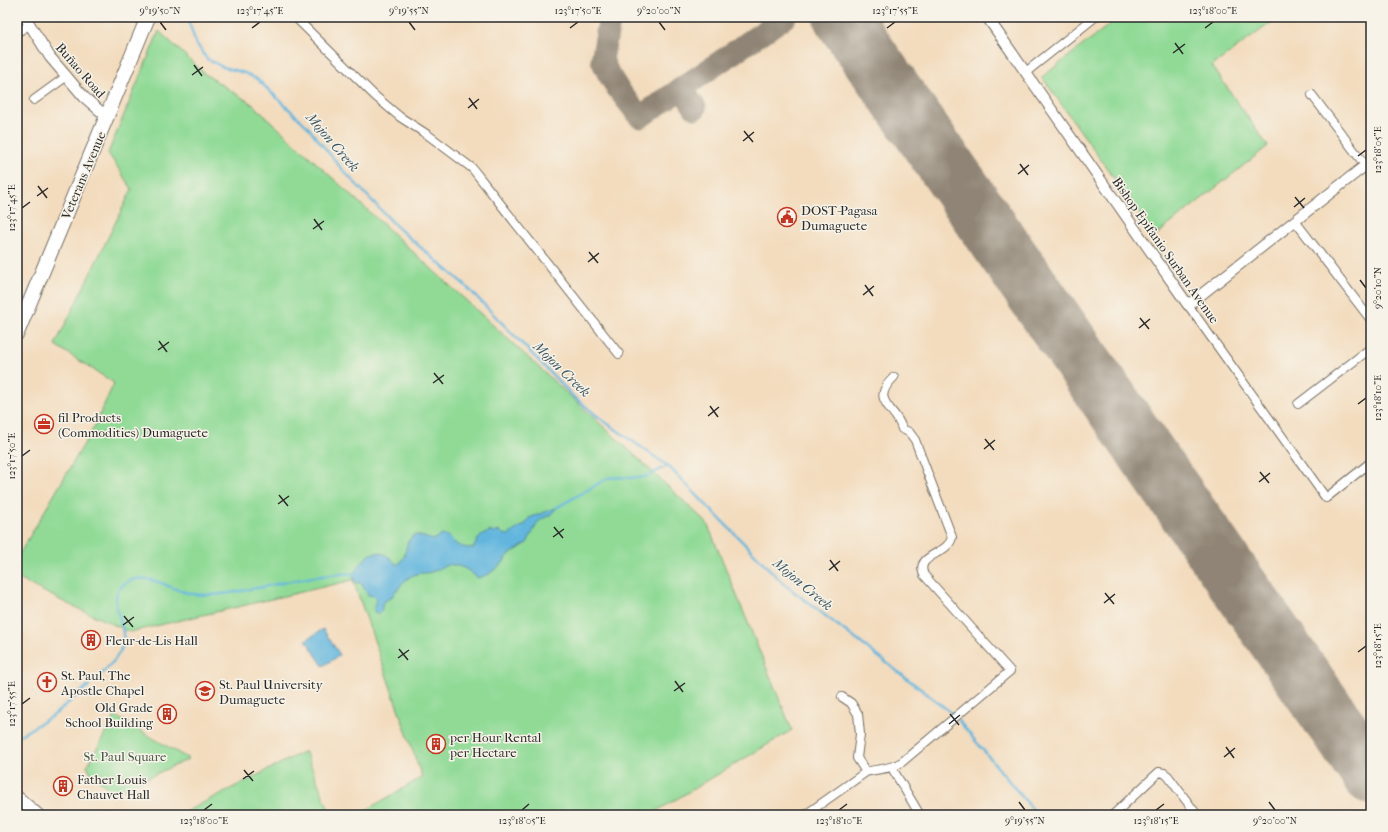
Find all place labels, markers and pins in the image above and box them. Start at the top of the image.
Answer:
place label: DOST-Pagasa Dumaguete [801,203,879,233]
public building icon: DOST-Pagasa Dumaguete [776,206,798,228]
place label: fil Products (Commodities) Dumaguete [58,410,209,440]
office icon: fil Products (Commodities) Dumaguete [33,413,55,435]
building icon: Fleur-de-Lis Hall [80,629,102,651]
place label: Fleur-de-Lis Hall [105,633,198,648]
place label: St. Paul, The Apostle Chapel [60,668,145,698]
church icon: St. Paul, The Apostle Chapel [36,671,58,693]
place label: St. Paul University Dumaguete [219,677,324,707]
school or university icon: St. Paul University Dumaguete [194,680,216,702]
place label: Old Grade School Building [65,700,154,730]
building icon: Old Grade School Building [156,703,178,725]
place label: per Hour Rental per Hectare [449,730,542,760]
building icon: per Hour Rental per Hectare [425,733,447,755]
place label: Father Louis Chauvet Hall [77,772,150,802]
building icon: Father Louis Chauvet Hall [52,775,74,797]

